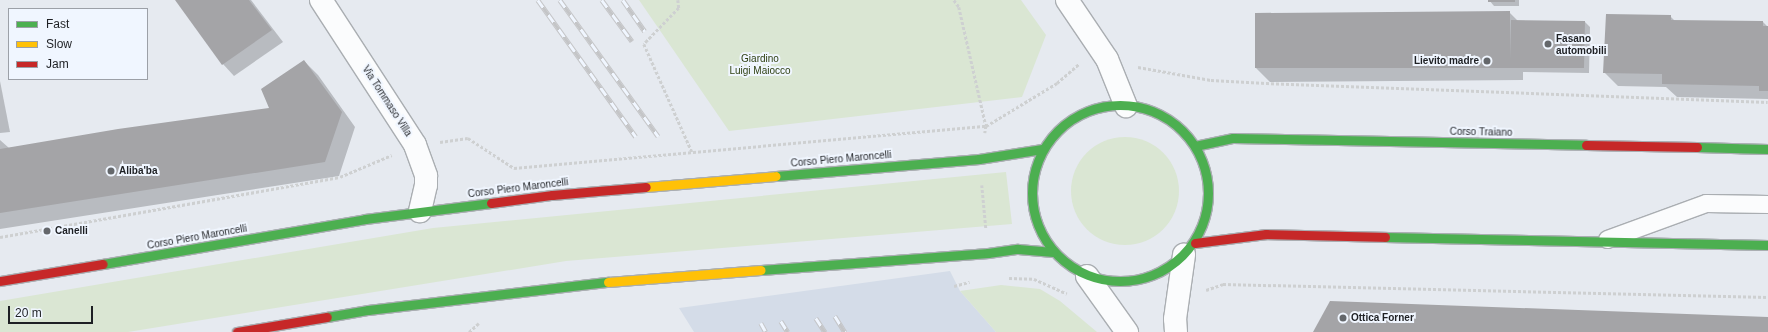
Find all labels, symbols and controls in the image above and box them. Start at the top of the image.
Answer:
legend [8,8,148,80]
text: Fast [46,17,69,31]
place label: Fasano automobili [1556,32,1607,56]
text: Slow [46,37,72,51]
marker: Fasano automobili [1543,39,1553,49]
park label: Giardino Luigi Maiocco [729,52,791,76]
place label: Lievito madre [1414,55,1479,67]
marker: Lievito madre [1482,56,1492,66]
text: Jam [46,57,69,71]
street label: Via Tommaso Villa [360,63,414,139]
street label: Corso Traiano [1449,125,1513,139]
street label: Corso Piero Maroncelli [790,149,892,169]
place label: Aliba'ba [119,165,157,177]
marker: Aliba'ba [106,166,116,176]
street label: Corso Piero Maroncelli [467,176,569,200]
street label: Corso Piero Maroncelli [146,222,248,252]
place label: Canelli [55,225,88,237]
marker: Canelli [42,226,52,236]
scale bar [10,298,95,324]
text: 20 m [15,306,42,320]
place label: Ottica Forner [1351,312,1414,324]
marker: Ottica Forner [1338,313,1348,323]

